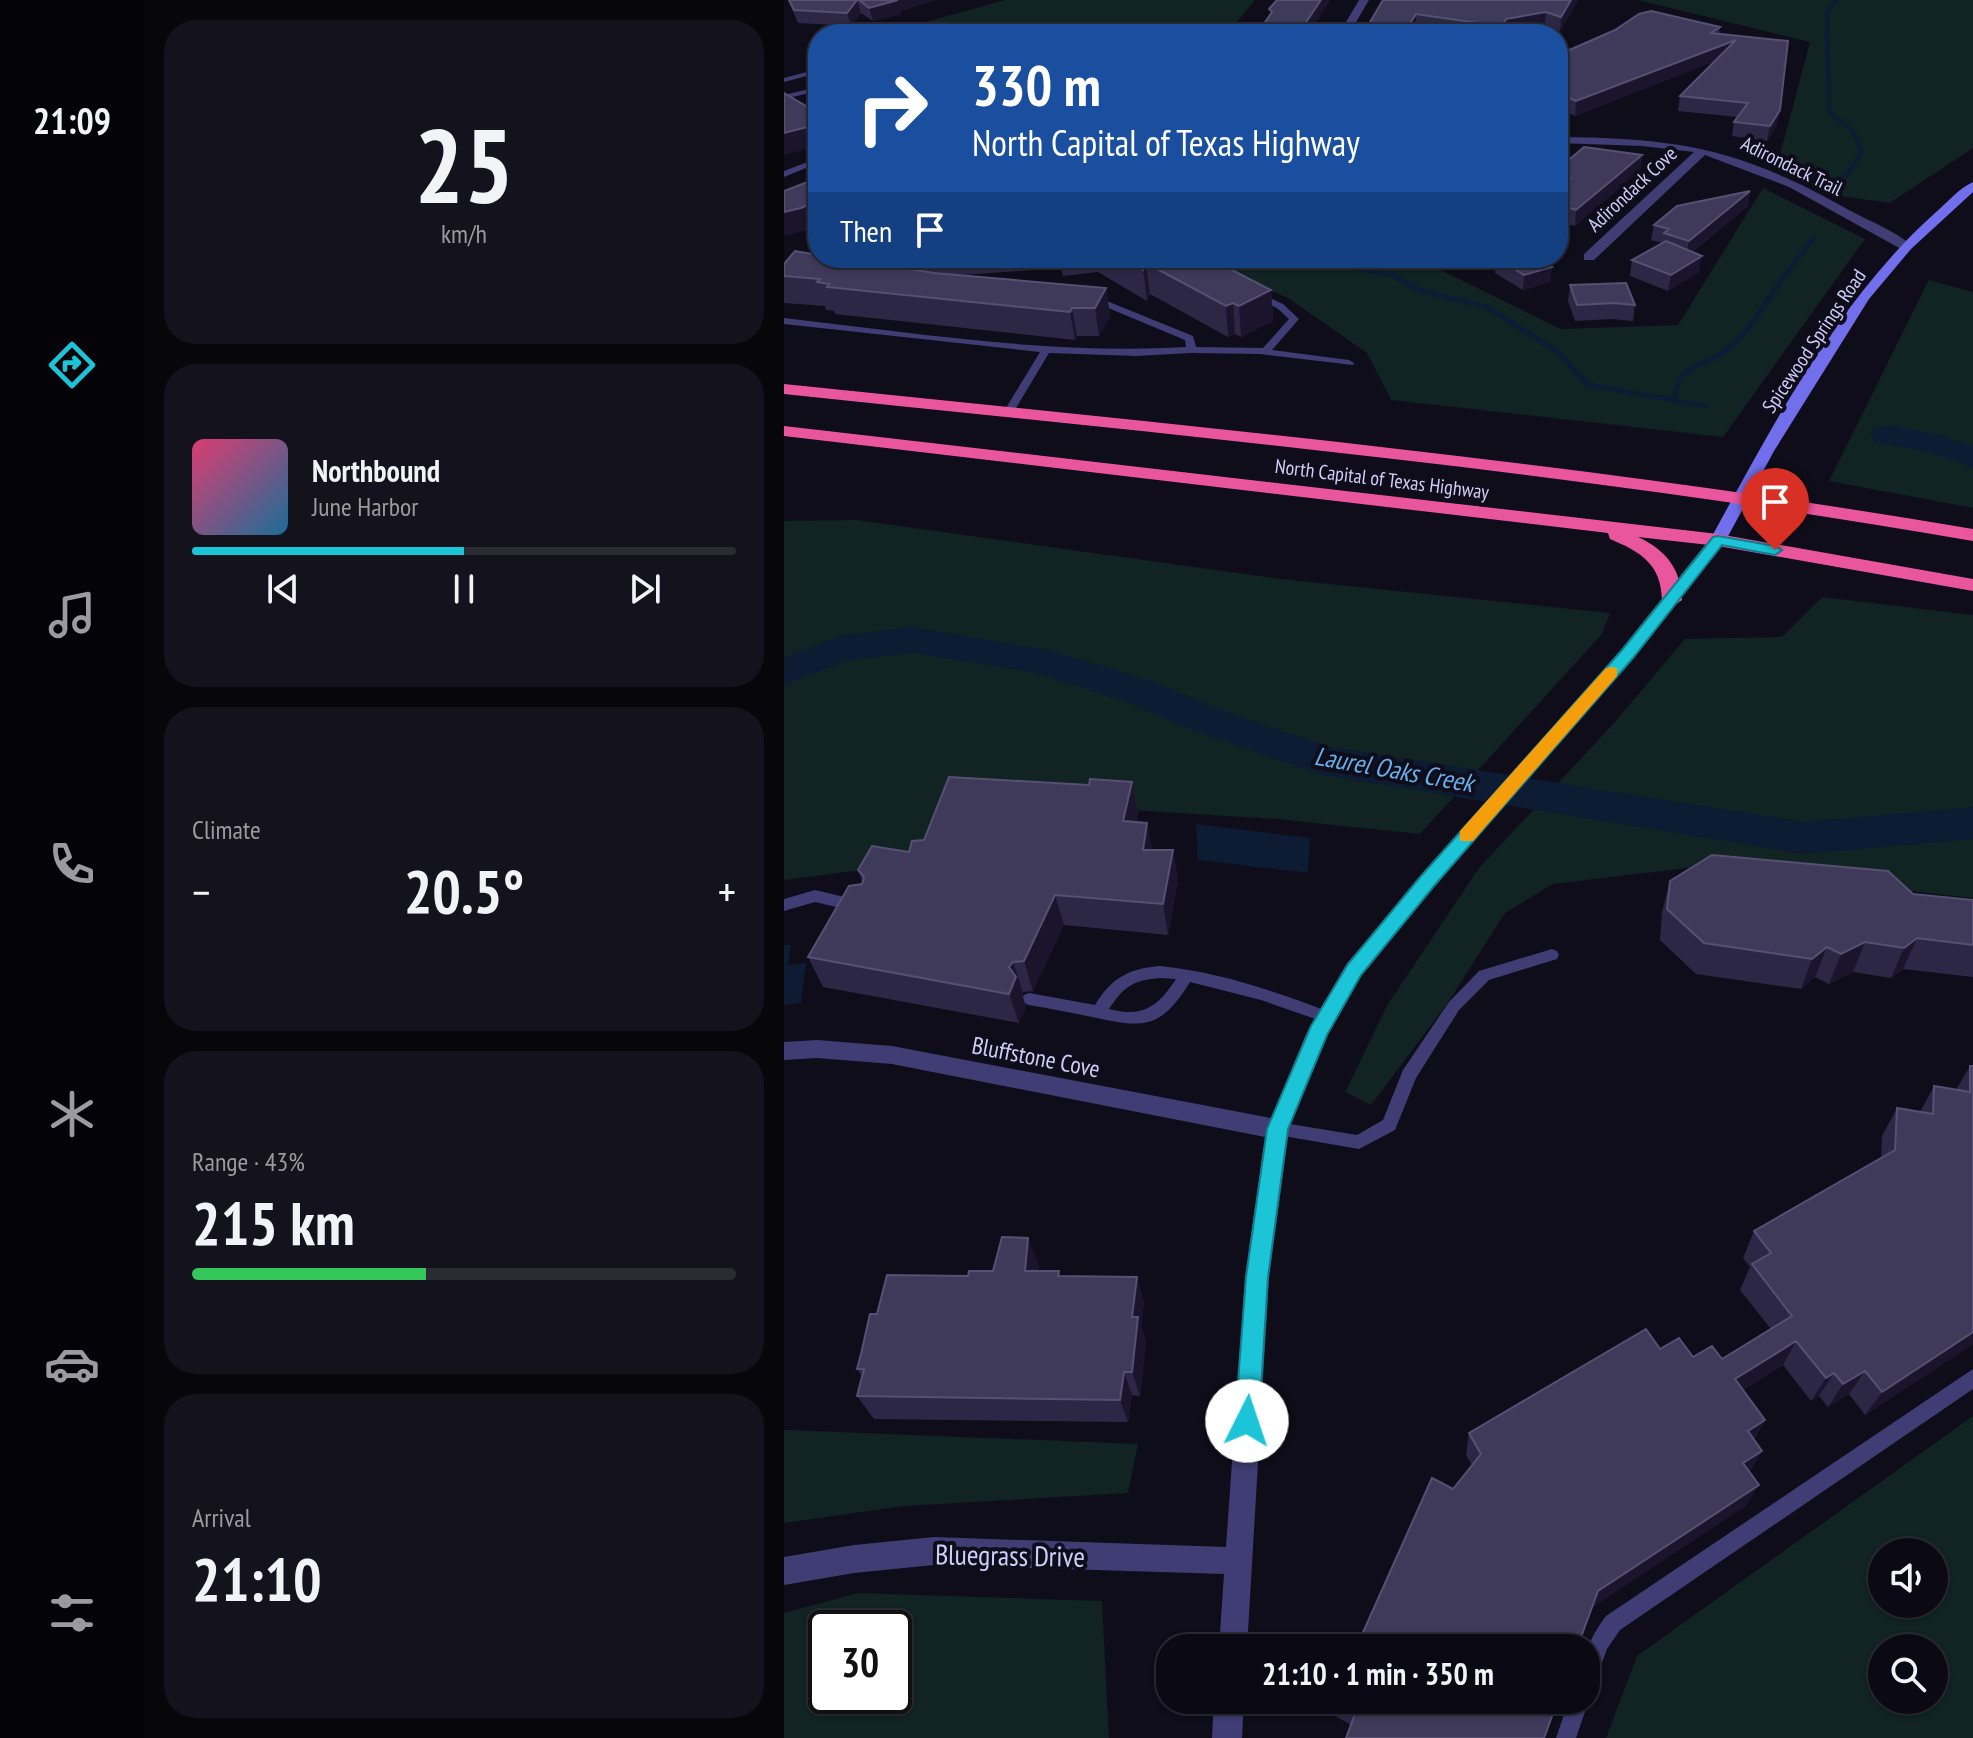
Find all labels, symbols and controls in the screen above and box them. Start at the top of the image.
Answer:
text: 330 m [972,49,1101,121]
icon: right [840,56,944,160]
text: 21:09 [33,97,111,144]
text: 25 [414,97,514,232]
text: North Capital of Texas Highway [972,119,1360,166]
street label: Adirondack Trail [1737,130,1847,202]
street label: Adirondack Cove [1582,141,1682,237]
icon: arrive [908,208,952,252]
text: Then [840,211,892,250]
text: km/h [441,217,487,250]
street label: Spicewood Springs Road [1756,264,1872,418]
icon: directions [44,337,100,393]
text: Northbound [312,451,440,490]
street label: North Capital of Texas Highway [1274,453,1491,505]
pin [1741,468,1809,550]
icon: arrive [1753,480,1797,524]
text: June Harbor [312,490,418,523]
icon: previous [261,567,305,611]
icon: pause [442,567,486,611]
icon: next [623,567,667,611]
icon: music [44,587,100,643]
water label: Laurel Oaks Creek [1312,739,1479,800]
text: Climate [192,813,261,846]
icon: phone [44,836,100,892]
text: 20.5° [404,852,524,930]
text: − [192,863,210,920]
text: + [718,863,736,920]
street label: Bluffstone Cove [969,1029,1103,1085]
icon: climate [44,1086,100,1142]
text: Range · 43% [192,1145,305,1178]
text: 215 km [192,1184,355,1262]
icon: car [44,1336,100,1392]
position arrow [1205,1379,1289,1463]
text: Arrival [192,1501,251,1534]
street label: Bluegrass Drive [935,1535,1085,1575]
map controls [1868,1538,1948,1714]
button: sound [1868,1538,1948,1618]
text: 21:10 [192,1540,322,1618]
icon: filters [44,1585,100,1641]
speed limit sign: 30 [808,1610,912,1714]
button: search [1868,1634,1948,1714]
text: 21:10 · 1 min · 350 m [1262,1654,1494,1693]

